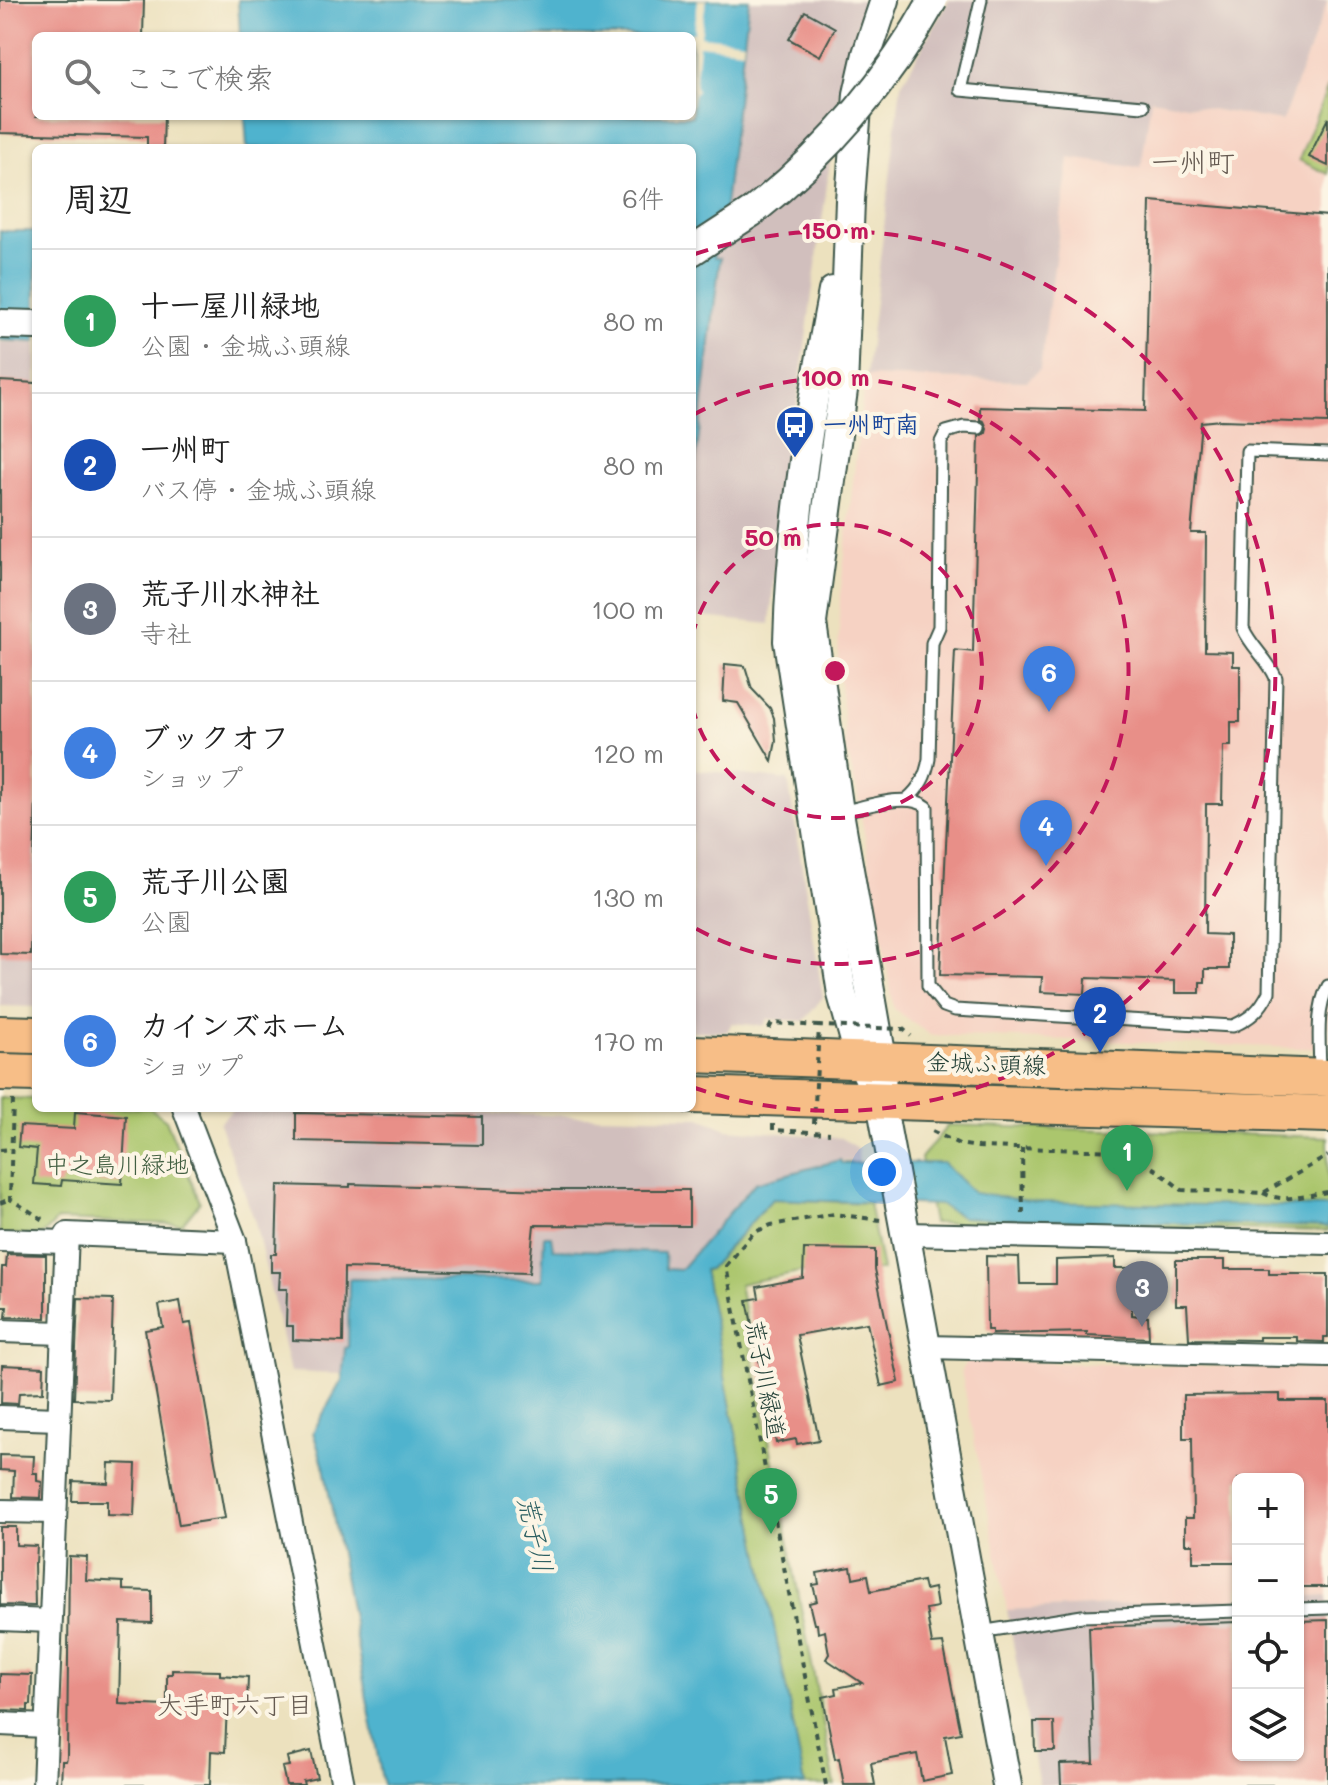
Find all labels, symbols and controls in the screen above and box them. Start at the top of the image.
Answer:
search box [32,32,696,120]
icon: search [60,54,104,98]
text: ここで検索 [124,57,274,97]
district label: 一州町 [1151,143,1235,179]
text: 周辺 [64,175,132,220]
text: 6件 [622,181,664,215]
text: 150 m [801,214,869,245]
text: 十一屋川緑地 [140,284,320,324]
text: 1 [84,304,96,338]
text: 80 m [603,304,664,338]
text: 公園 · 金城ふ頭線 [140,328,350,362]
text: 100 m [800,361,870,392]
bus stop icon: 一州町南 [774,404,816,459]
place label: 一州町南 [823,408,919,439]
text: 一州町 [140,428,230,468]
text: 2 [83,448,97,482]
text: 80 m [603,448,664,482]
text: バス停 · 金城ふ頭線 [140,472,376,506]
text: 50 m [744,521,802,552]
text: 荒子川水神社 [140,572,320,612]
text: 3 [82,592,98,626]
text: 100 m [591,592,664,626]
text: 寺社 [140,616,192,650]
pin: 6 [1023,646,1075,712]
centre of rings [821,657,849,685]
text: ブックオフ [140,716,290,756]
text: 4 [82,736,98,770]
text: 120 m [593,736,664,770]
text: ショップ [140,760,243,794]
pin: 4 [1020,800,1072,866]
text: 荒子川公園 [140,860,290,900]
text: 5 [82,880,98,914]
text: 130 m [592,880,664,914]
text: 公園 [140,904,192,938]
pin: 2 [1074,987,1126,1053]
text: カインズホーム [140,1004,349,1044]
text: 6 [82,1024,98,1058]
text: 170 m [593,1024,664,1058]
street label: 金城ふ頭線 [926,1045,1047,1080]
text: ショップ [140,1048,243,1082]
pin: 1 [1101,1125,1153,1191]
park label: 中之島川緑地 [45,1148,189,1179]
your location [862,1152,902,1192]
pin: 3 [1116,1261,1168,1327]
street label: 荒子川緑道 [740,1317,793,1441]
pin: 5 [745,1468,797,1534]
map controls [1232,1473,1304,1761]
button: + [1232,1473,1304,1545]
water label: 荒子川 [511,1492,561,1576]
button: − [1232,1545,1304,1617]
button: locate [1232,1617,1304,1689]
district label: 大手町六丁目 [157,1687,313,1721]
button: layers [1232,1689,1304,1761]

